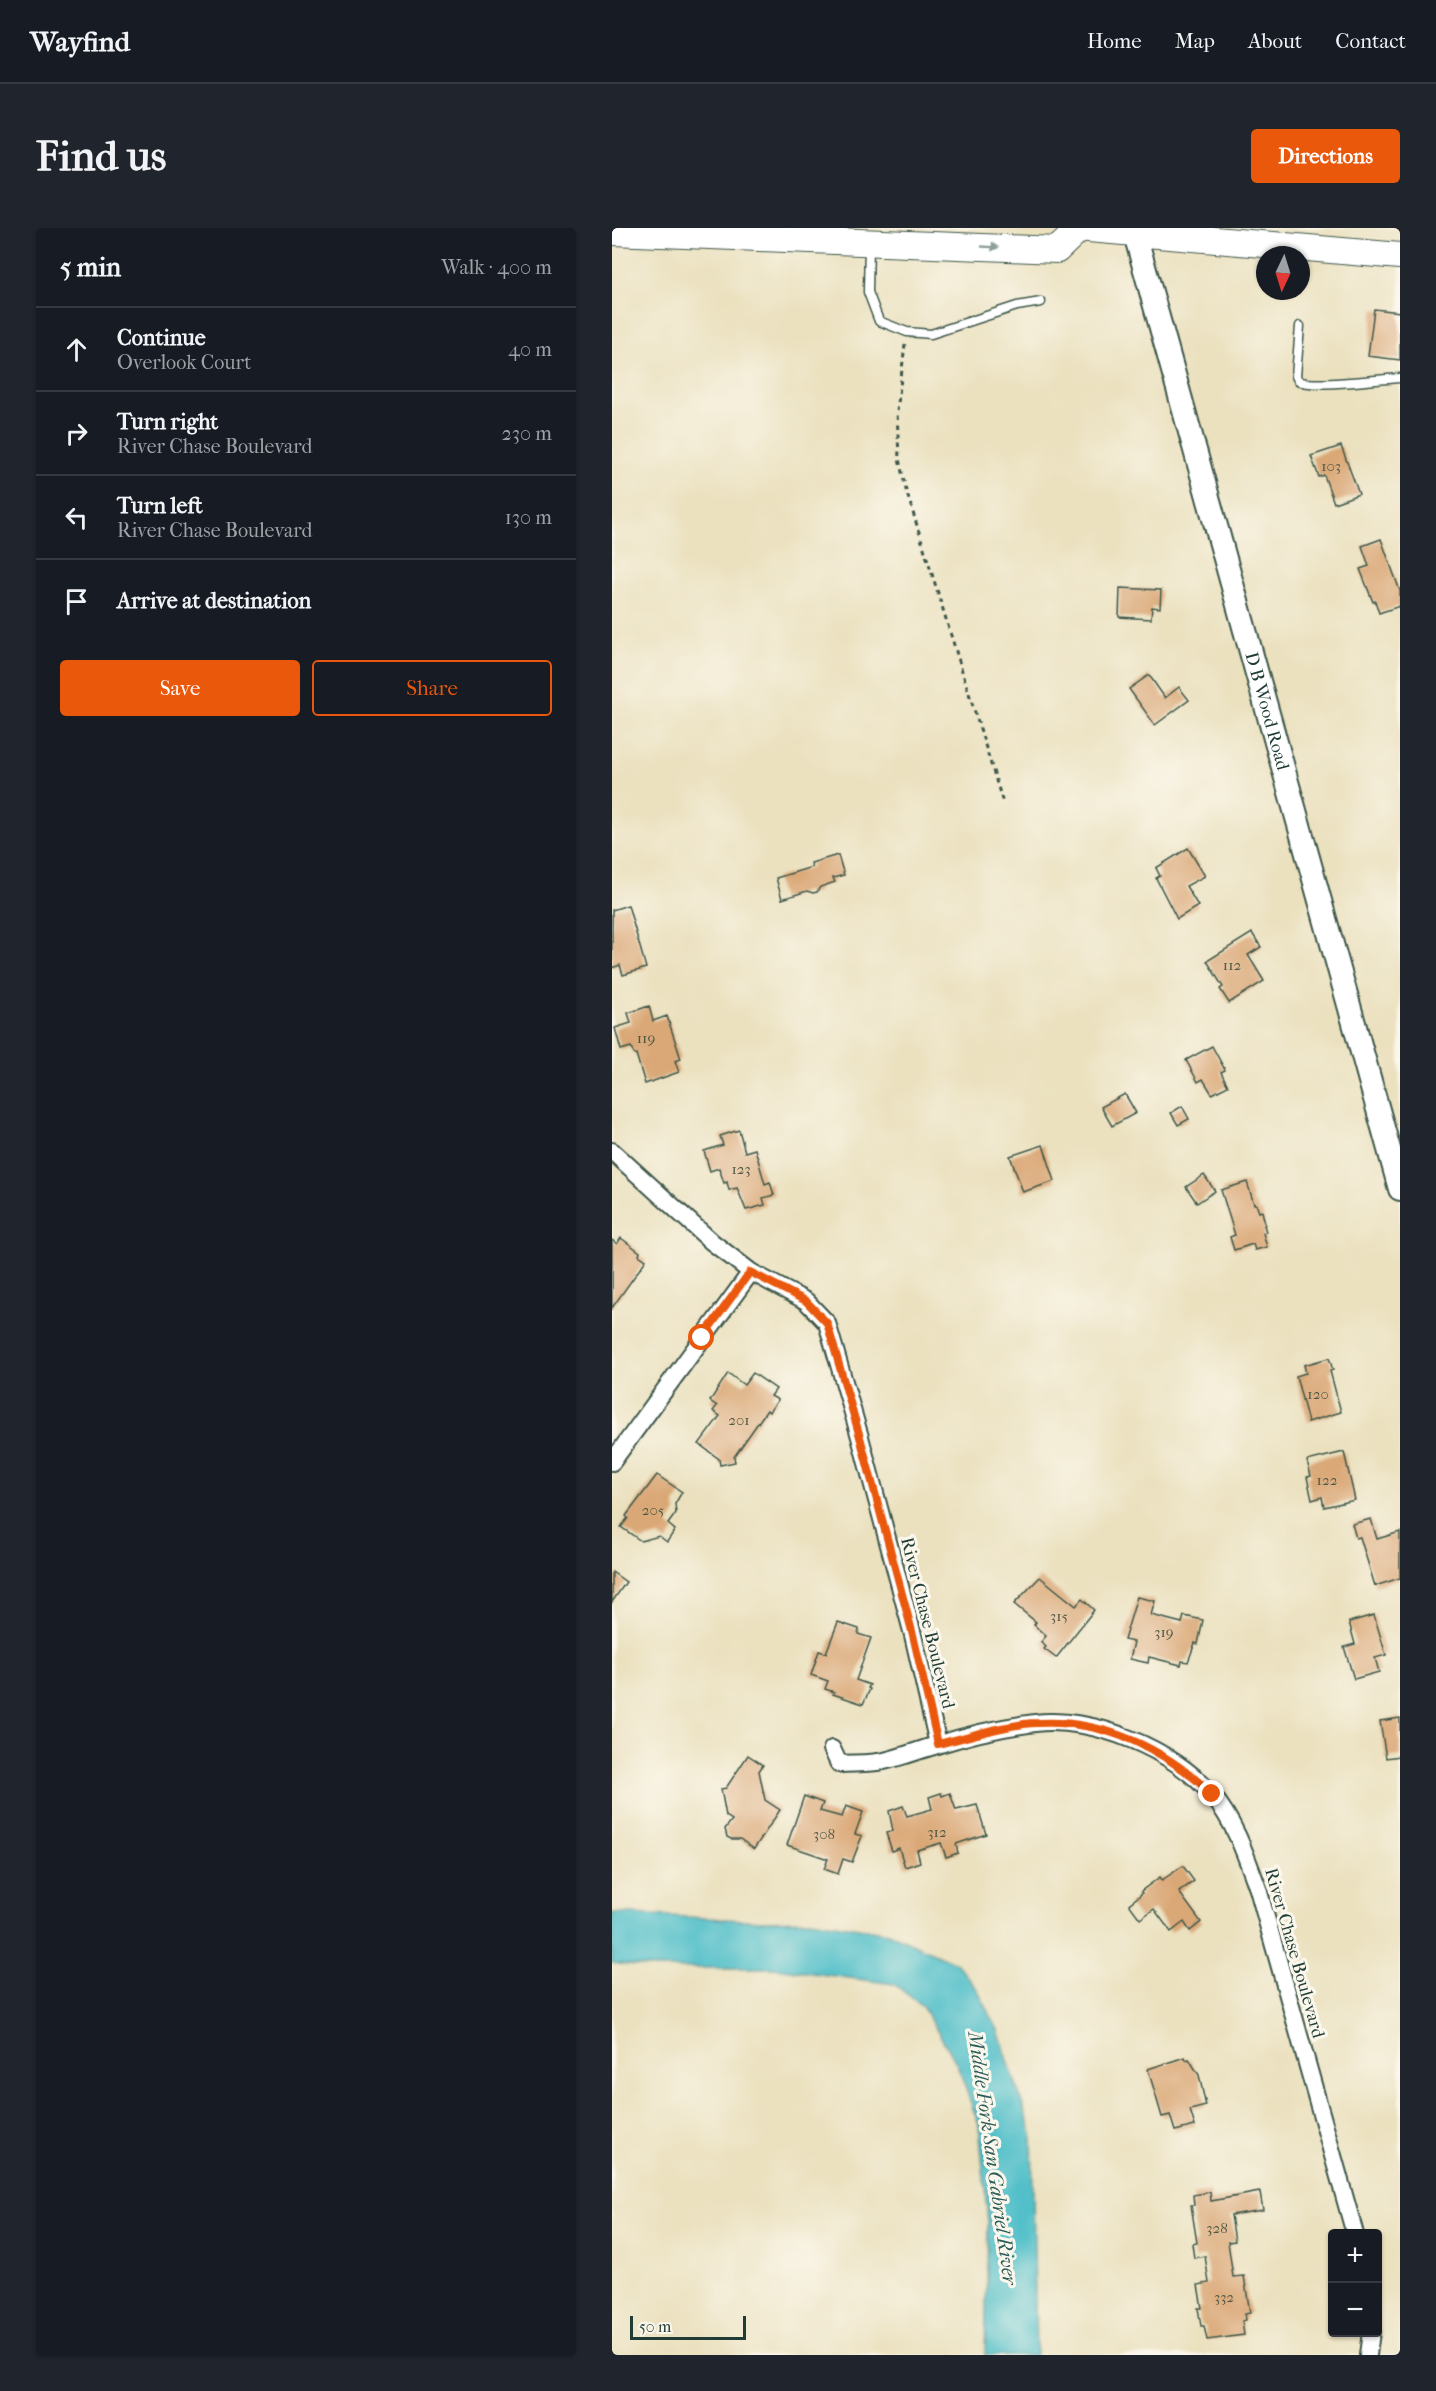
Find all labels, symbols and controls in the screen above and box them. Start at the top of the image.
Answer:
text: Wayfind [30,25,130,58]
text: Home [1087,29,1142,53]
text: Map [1175,29,1215,53]
text: About [1248,29,1302,53]
text: Contact [1335,29,1406,53]
button: Directions [1251,129,1400,183]
text: Find us [36,132,166,181]
one-way arrow [981,242,1000,251]
north arrow [1256,246,1310,300]
text: 5 min [60,252,121,283]
text: Walk · 400 m [441,256,552,279]
text: Continue [117,325,206,351]
icon: ahead [60,333,93,366]
text: 40 m [508,338,552,361]
text: Overlook Court [117,351,251,374]
text: Turn right [117,409,218,435]
icon: right [60,417,93,450]
text: 230 m [502,422,552,445]
text: River Chase Boulevard [117,435,312,458]
house number: 103 [1321,457,1341,475]
text: Turn left [117,493,203,519]
icon: left [60,501,93,534]
text: 130 m [505,506,552,529]
text: River Chase Boulevard [117,519,312,542]
icon: arrive [60,585,93,618]
text: Arrive at destination [117,588,311,614]
street label: D B Wood Road [1240,650,1293,773]
button: Save [60,660,300,716]
button: Share [312,660,552,716]
house number: 112 [1223,956,1241,974]
house number: 119 [637,1029,655,1047]
house number: 123 [731,1160,751,1178]
route start [688,1324,714,1350]
house number: 120 [1307,1385,1329,1403]
house number: 201 [728,1411,750,1429]
house number: 122 [1317,1471,1338,1489]
house number: 205 [642,1501,664,1519]
street label: River Chase Boulevard [896,1535,959,1711]
house number: 315 [1050,1607,1068,1625]
house number: 319 [1154,1623,1174,1641]
route end [1198,1780,1224,1806]
house number: 312 [927,1823,947,1841]
house number: 308 [813,1825,835,1843]
street label: River Chase Boulevard [1260,1866,1329,2041]
water label: Middle Fork San Gabriel River [963,2028,1022,2288]
house number: 328 [1206,2219,1228,2237]
map controls [1328,2229,1382,2337]
button: + [1328,2229,1382,2283]
button: − [1328,2283,1382,2337]
house number: 332 [1214,2288,1234,2306]
scale bar [630,2313,746,2340]
text: 50 m [639,2317,671,2336]

